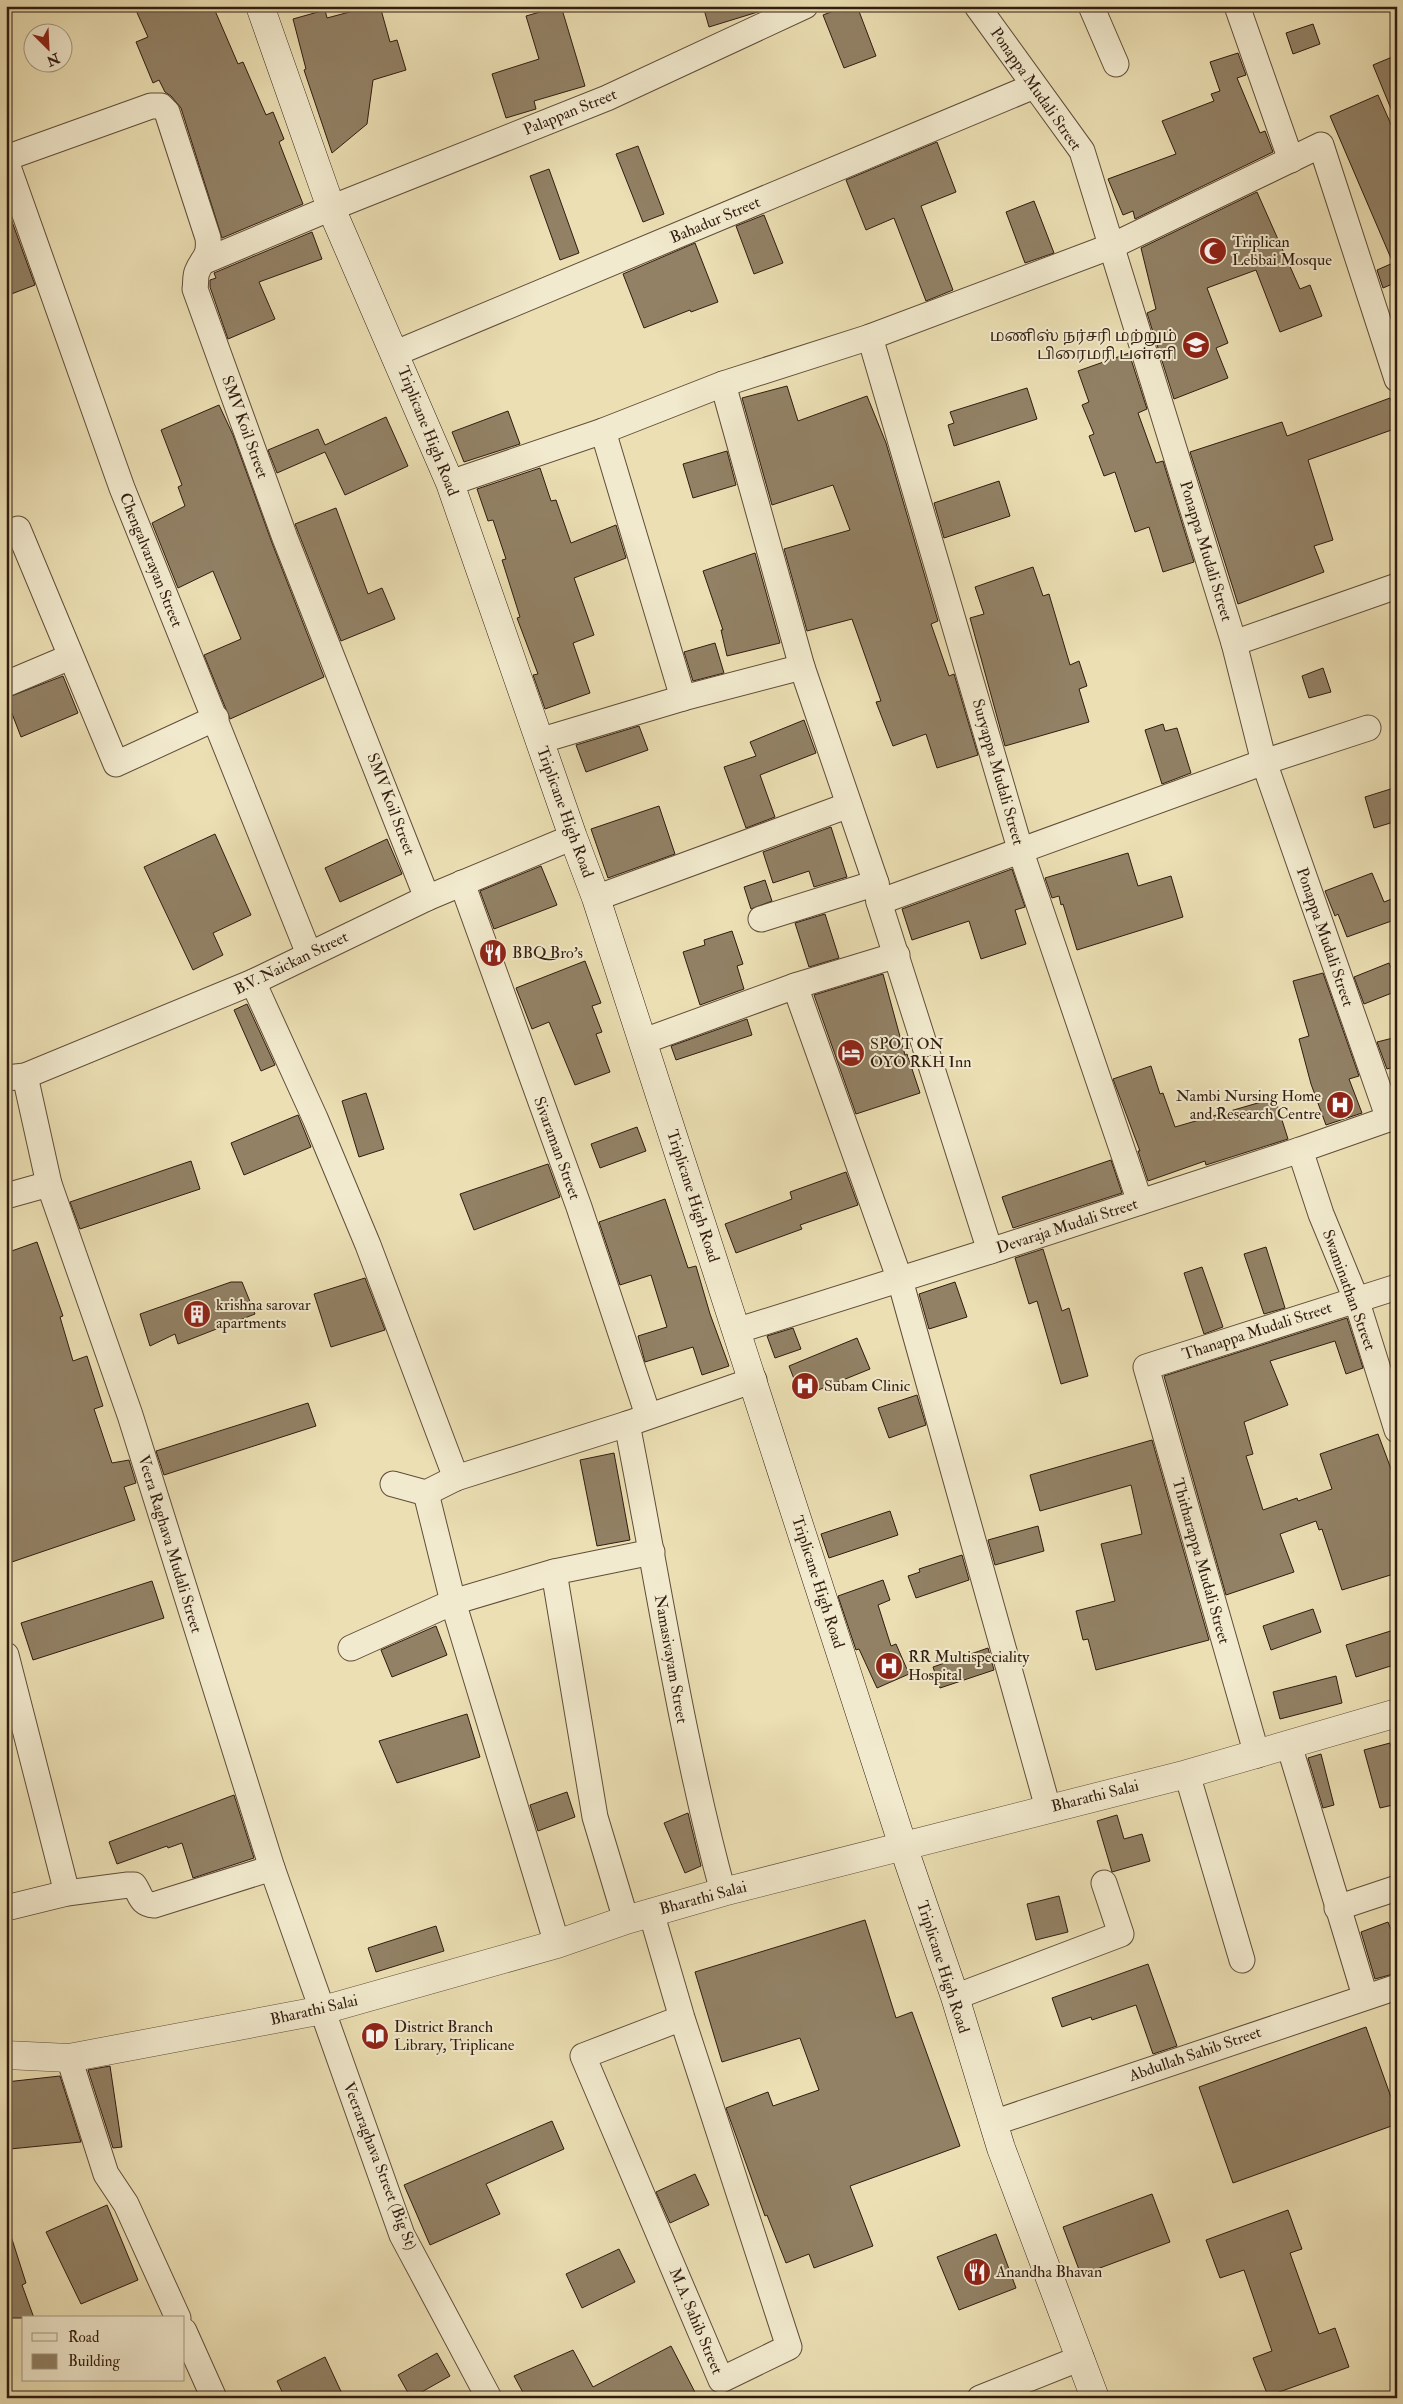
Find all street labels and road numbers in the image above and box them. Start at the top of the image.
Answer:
street label: Ponappa Mudali Street [985,24,1086,155]
street label: Palappan Street [520,84,620,141]
street label: Bahadur Street [667,192,763,248]
street label: Triplicane High Road [392,363,463,499]
street label: SMV Koil Street [217,373,273,481]
street label: Ponappa Mudali Street [1174,478,1237,624]
street label: Chengalvarayan Street [115,490,187,630]
street label: Suryappa Mudali Street [967,697,1028,848]
street label: Triplicane High Road [531,744,598,881]
street label: SMV Koil Street [362,750,420,858]
street label: Ponappa Mudali Street [1291,865,1358,1010]
street label: B.V. Naickan Street [231,927,351,999]
street label: Sivaraman Street [529,1094,585,1202]
street label: Triplicane High Road [661,1127,724,1265]
street label: Devaraja Mudali Street [994,1194,1140,1258]
street label: Swaminathan Street [1318,1227,1380,1353]
street label: Thanappa Mudali Street [1180,1297,1335,1366]
street label: Veera Raghava Mudali Street [133,1453,207,1635]
street label: Thitharappa Mudali Street [1167,1476,1234,1646]
street label: Triplicane High Road [786,1513,849,1651]
street label: Namasivayam Street [650,1593,692,1725]
street label: Bharathi Salai [1049,1775,1141,1817]
street label: Bharathi Salai [657,1877,749,1919]
street label: Triplicane High Road [911,1898,974,2036]
street label: Bharathi Salai [268,1990,360,2030]
street label: Abdullah Sahib Street [1125,2022,1264,2086]
street label: Veeraraghava Street (Big St) [339,2079,421,2253]
street label: M.A. Sahib Street [665,2265,727,2377]

